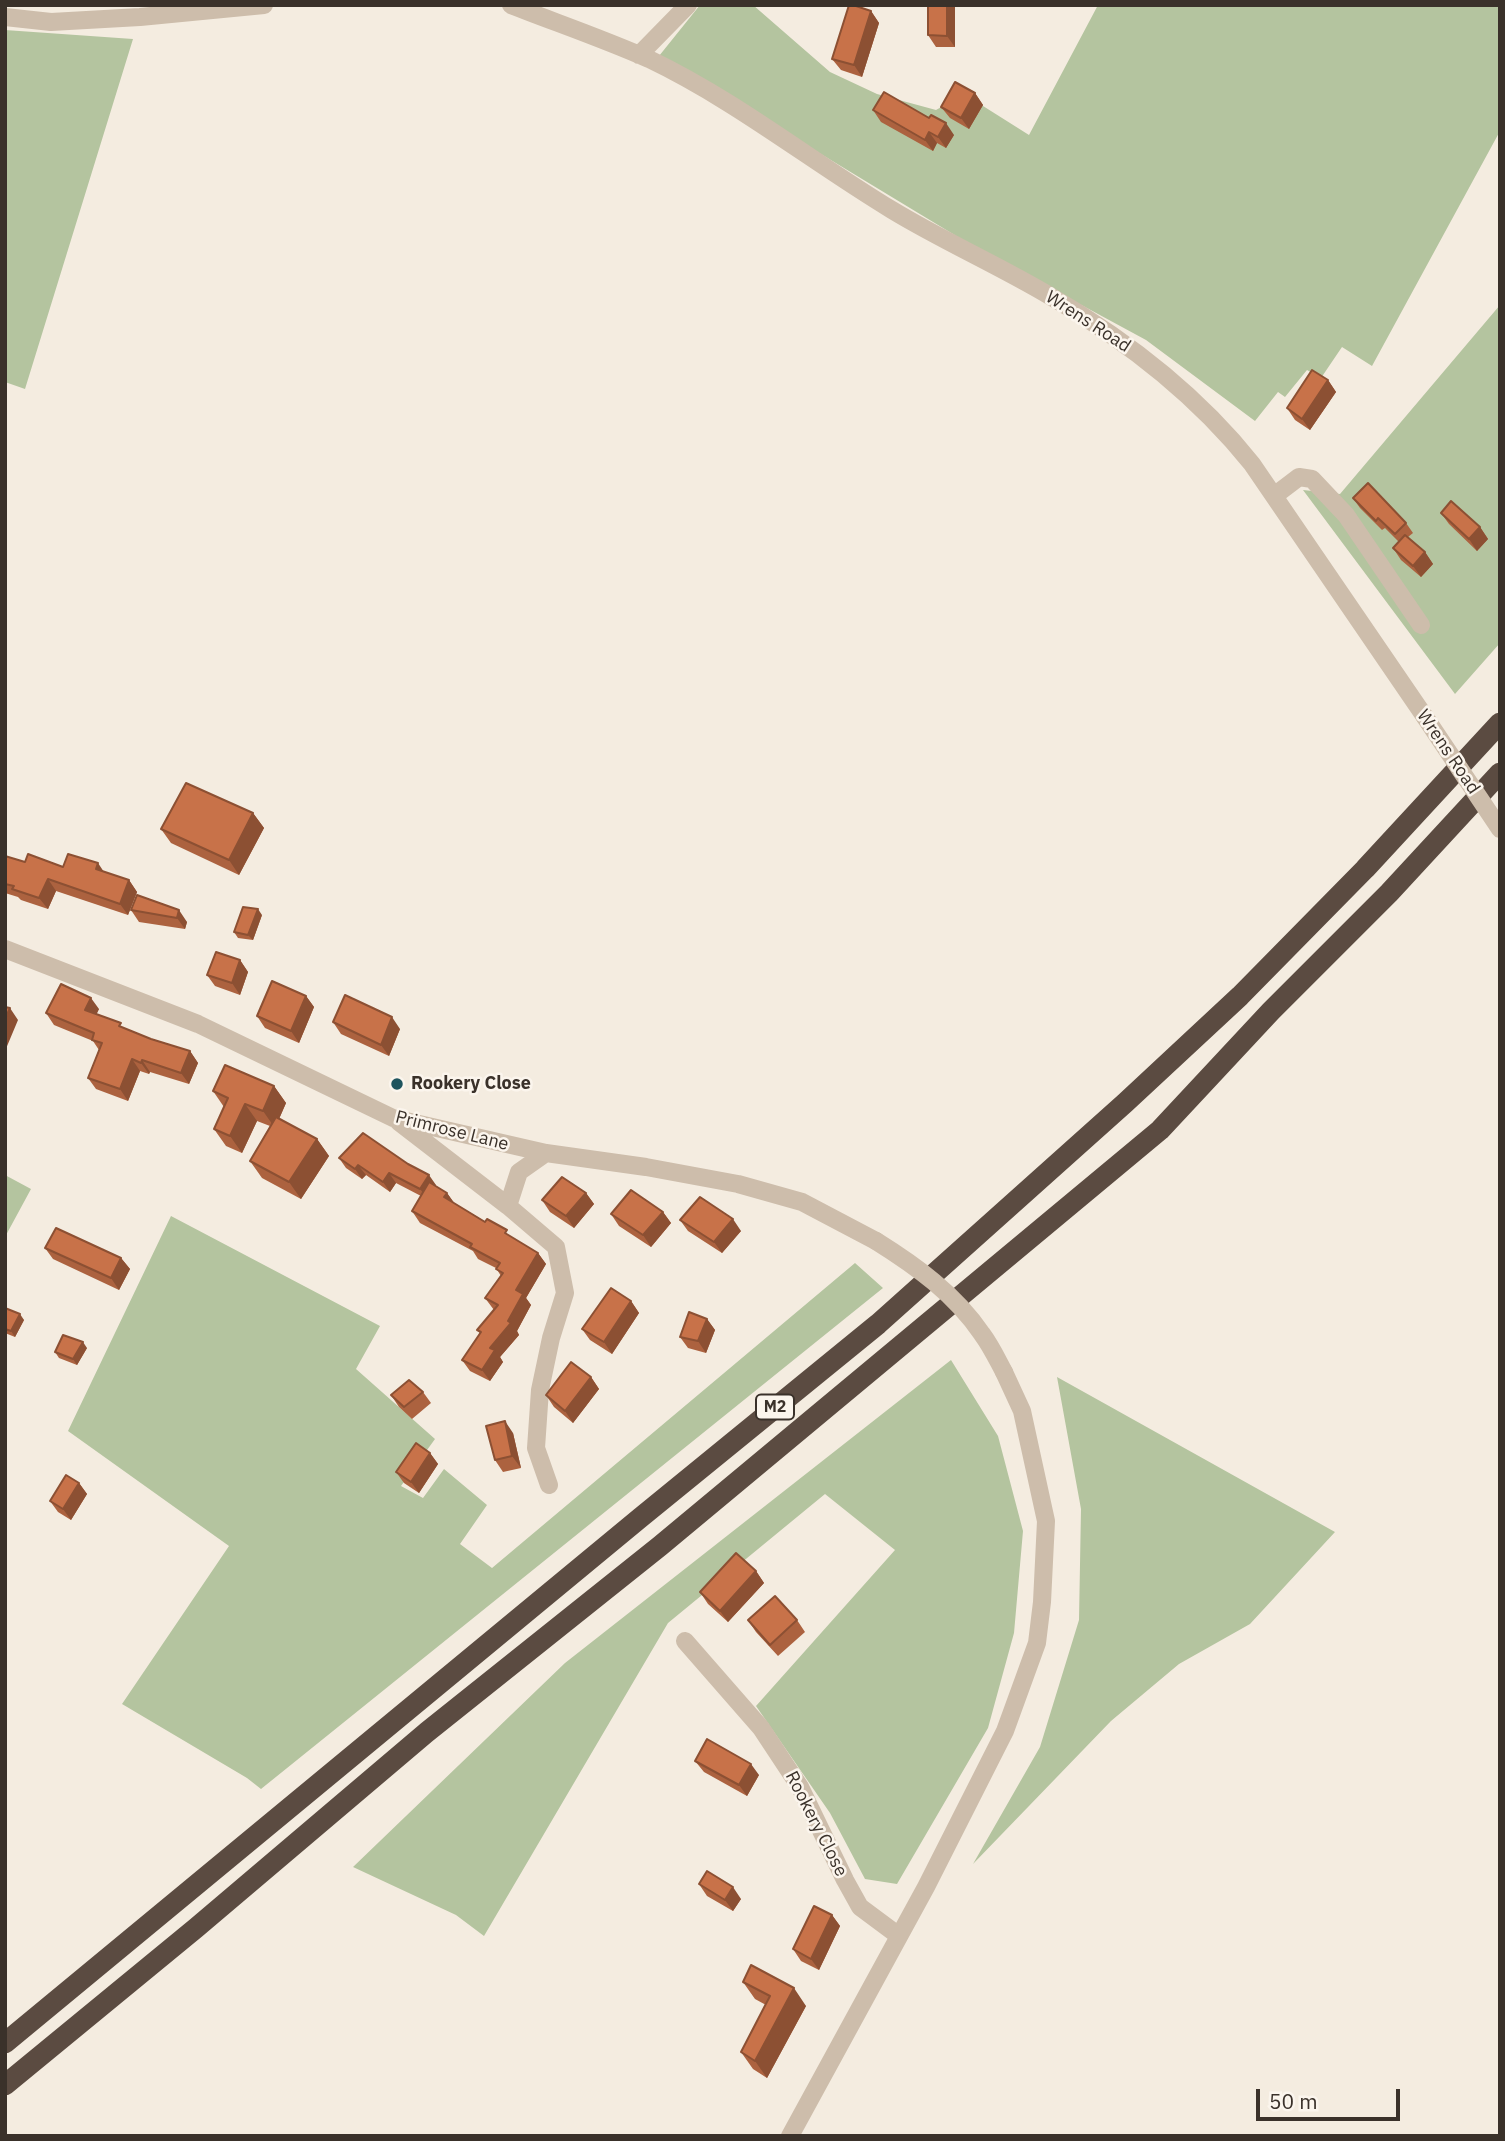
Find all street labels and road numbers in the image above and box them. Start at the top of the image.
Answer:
street label: Wrens Road [1041,287,1135,357]
street label: Wrens Road [1412,706,1484,798]
street label: Primrose Lane [393,1107,511,1155]
road number: M2 [756,1394,794,1420]
street label: Rookery Close [780,1768,852,1880]

